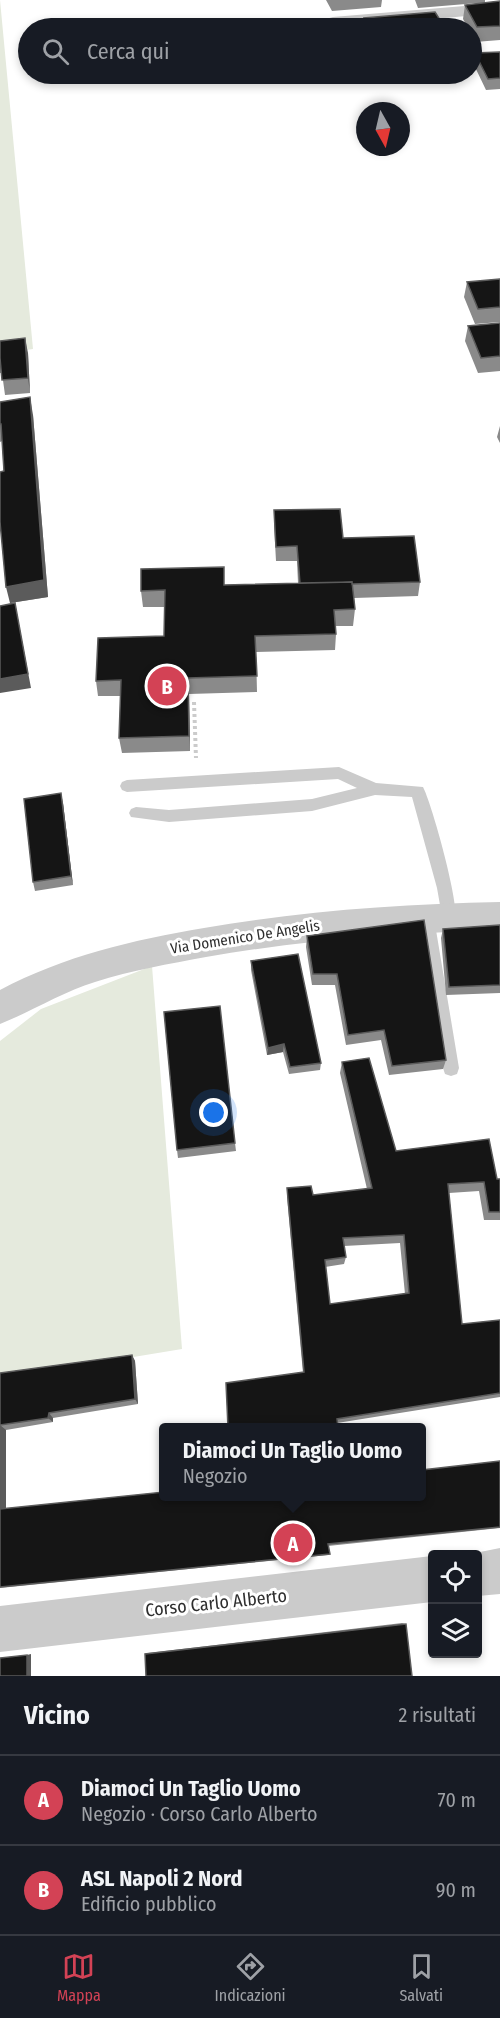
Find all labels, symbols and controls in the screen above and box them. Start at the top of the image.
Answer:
search box [18,18,482,84]
icon: search [39,35,72,68]
text: Cerca qui [87,38,170,65]
north arrow [356,102,410,156]
pin: B [148,664,186,708]
street label: Via Domenico De Angelis [169,916,321,958]
your location [199,1098,228,1127]
popup [159,1423,426,1501]
text: Diamoci Un Taglio Uomo [183,1437,402,1464]
text: Negozio [183,1464,248,1488]
pin: A [274,1520,312,1566]
map controls [428,1550,482,1658]
button: locate [428,1550,482,1604]
street label: Corso Carlo Alberto [144,1585,288,1621]
button: layers [428,1604,482,1658]
text: Vicino [24,1700,90,1731]
text: 2 risultati [398,1703,476,1727]
text: Diamoci Un Taglio Uomo [81,1775,301,1802]
text: A [38,1788,49,1812]
text: 70 m [438,1788,476,1812]
text: Negozio · Corso Carlo Alberto [81,1802,318,1826]
text: ASL Napoli 2 Nord [81,1865,242,1892]
text: B [38,1878,49,1902]
text: 90 m [436,1878,476,1902]
text: Edificio pubblico [81,1892,216,1916]
tab: Mappa [57,1950,101,2005]
tab: Indicazioni [215,1950,286,2005]
tab: Salvati [399,1950,443,2005]

